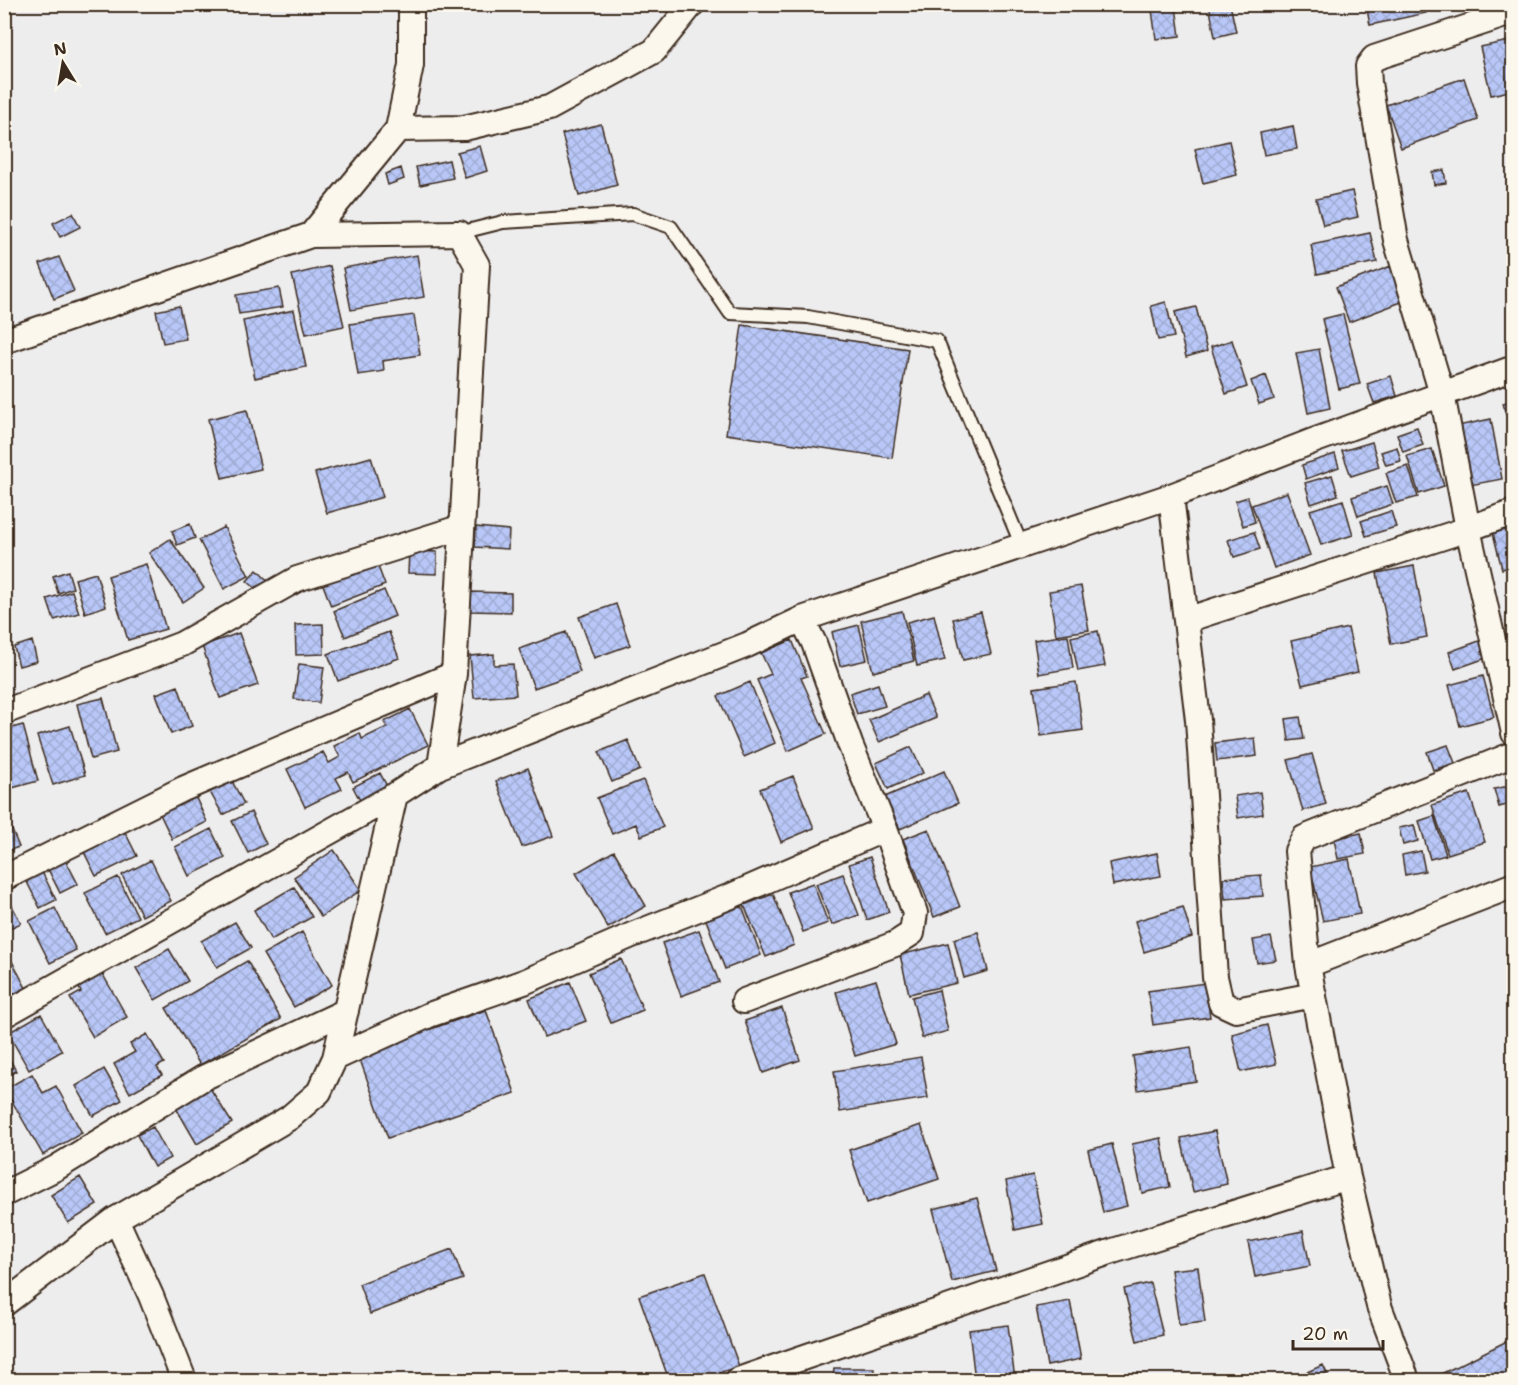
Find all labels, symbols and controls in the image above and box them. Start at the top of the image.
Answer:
north arrow [33,33,93,93]
text: N [52,37,68,60]
scale bar [1293,1313,1383,1351]
text: 20 m [1302,1322,1348,1346]

